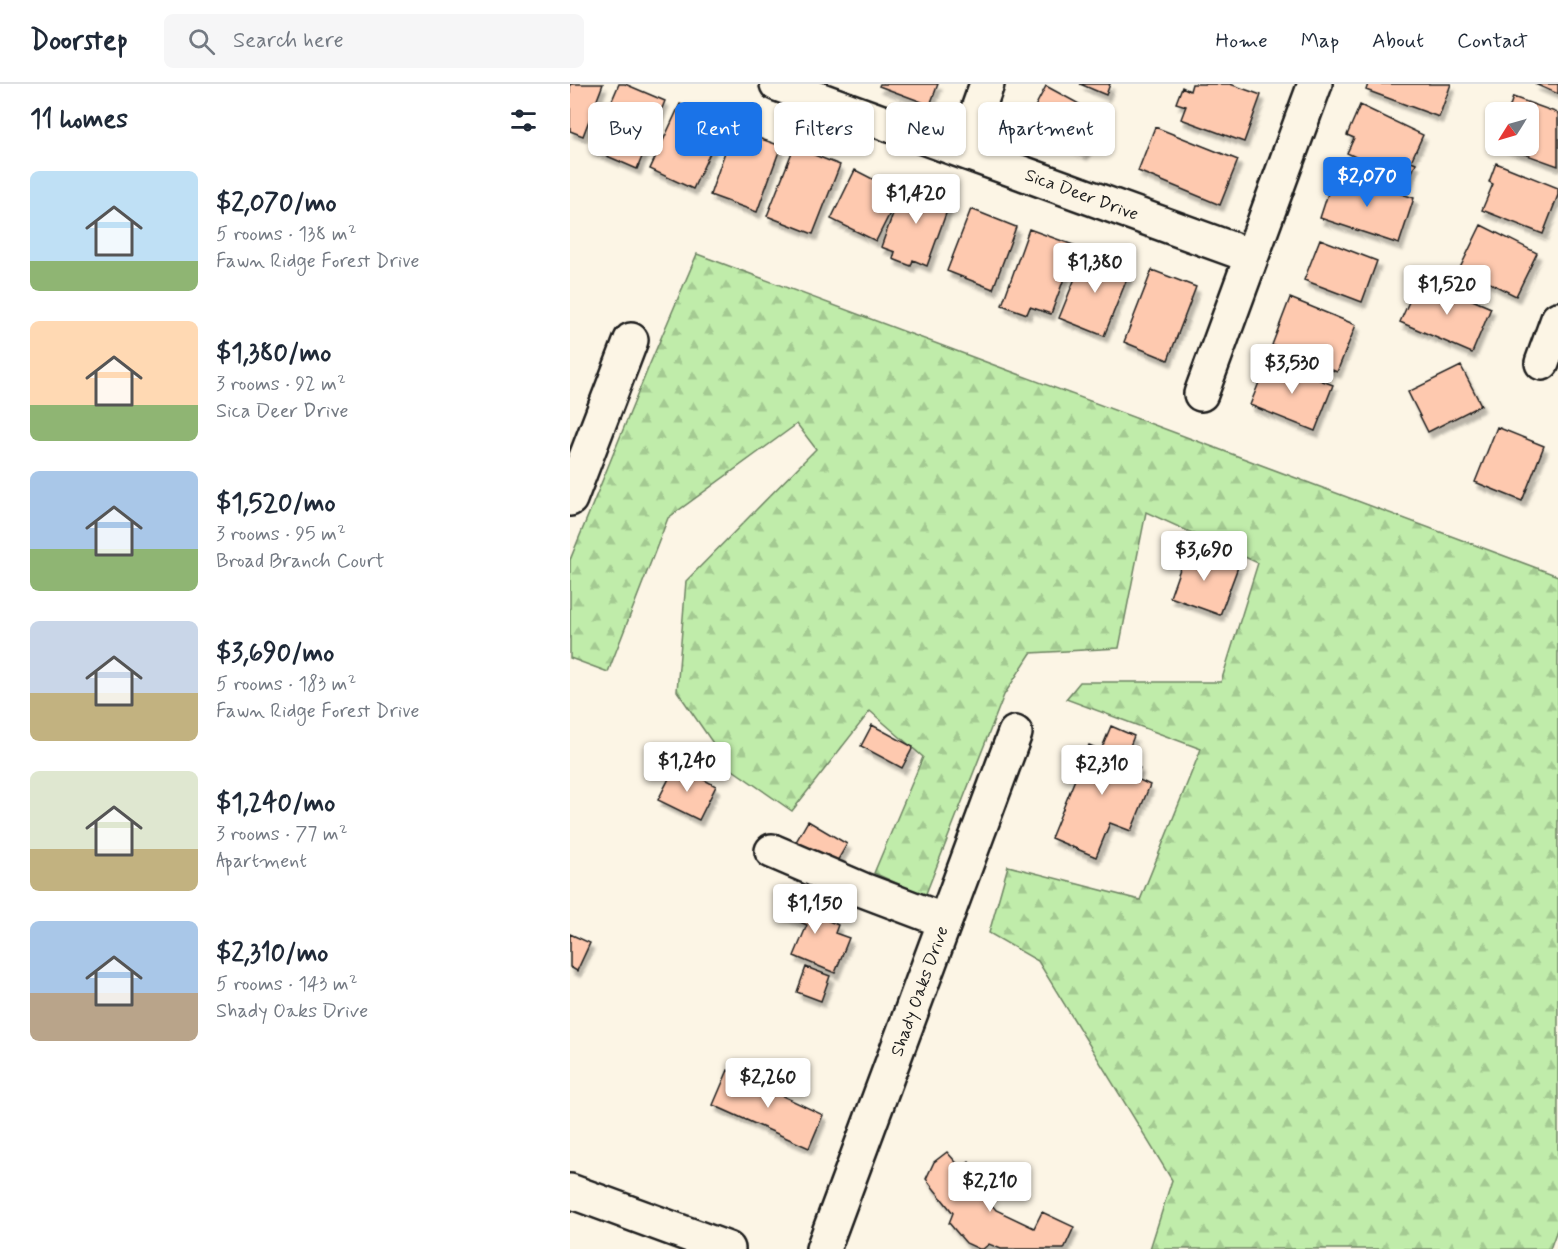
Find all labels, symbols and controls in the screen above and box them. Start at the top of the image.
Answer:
search box [164,14,584,68]
text: Doorstep [30,23,128,60]
icon: search [185,25,218,58]
text: Search here [233,27,344,55]
text: Home [1216,27,1268,55]
text: Map [1301,27,1339,55]
text: About [1372,27,1424,55]
text: Contact [1457,27,1528,55]
chip: Buy [588,102,663,156]
chip: Rent [675,102,762,156]
chip: Filters [774,102,874,156]
chip: New [886,102,966,156]
chip: Apartment [978,102,1115,156]
north arrow [1485,102,1539,156]
map controls [1485,102,1539,156]
text: 11 homes [30,103,128,137]
icon: filters [507,104,540,137]
pin: $2,070 [1318,157,1416,208]
street label: Sica Deer Drive [1022,163,1142,227]
text: $2,070 [1337,163,1397,190]
pin: $1,420 [867,174,965,225]
text: $1,420 [886,180,946,207]
text: $2,070/mo [216,187,337,221]
icon: home [78,195,150,267]
text: 5 rooms · 138 m² [216,221,357,248]
pin: $1,380 [1046,243,1144,294]
text: Fawn Ridge Forest Drive [216,248,420,275]
text: $1,380 [1067,249,1123,276]
pin: $1,520 [1398,265,1496,316]
text: $1,520 [1418,271,1476,298]
text: $1,380/mo [216,337,331,371]
pin: $3,530 [1243,344,1341,395]
icon: home [78,345,150,417]
text: $3,530 [1264,350,1320,377]
text: 3 rooms · 92 m² [216,371,346,398]
text: Sica Deer Drive [216,398,349,425]
text: $1,520/mo [216,487,336,521]
icon: home [78,495,150,567]
text: 3 rooms · 95 m² [216,521,346,548]
pin: $3,690 [1155,531,1253,582]
text: $3,690 [1175,537,1233,564]
text: Broad Branch Court [216,548,384,575]
text: $3,690/mo [216,637,334,671]
icon: home [78,645,150,717]
text: 5 rooms · 183 m² [216,671,356,698]
text: Fawn Ridge Forest Drive [216,698,420,725]
pin: $1,240 [638,742,736,793]
pin: $2,310 [1053,745,1151,796]
text: $1,240 [658,748,716,775]
text: $2,310 [1075,751,1129,778]
text: $1,240/mo [216,787,335,821]
icon: home [78,795,150,867]
text: 3 rooms · 77 m² [216,821,348,848]
text: Apartment [216,848,307,875]
pin: $1,150 [766,884,864,935]
text: $1,150 [787,890,843,917]
street label: Shady Oaks Drive [885,923,955,1060]
text: $2,310/mo [216,937,328,971]
icon: home [78,945,150,1017]
text: 5 rooms · 143 m² [216,971,358,998]
text: Shady Oaks Drive [216,998,368,1025]
pin: $2,260 [719,1058,817,1109]
text: $2,260 [739,1064,797,1091]
pin: $2,210 [941,1162,1039,1213]
text: $2,210 [962,1168,1018,1195]

